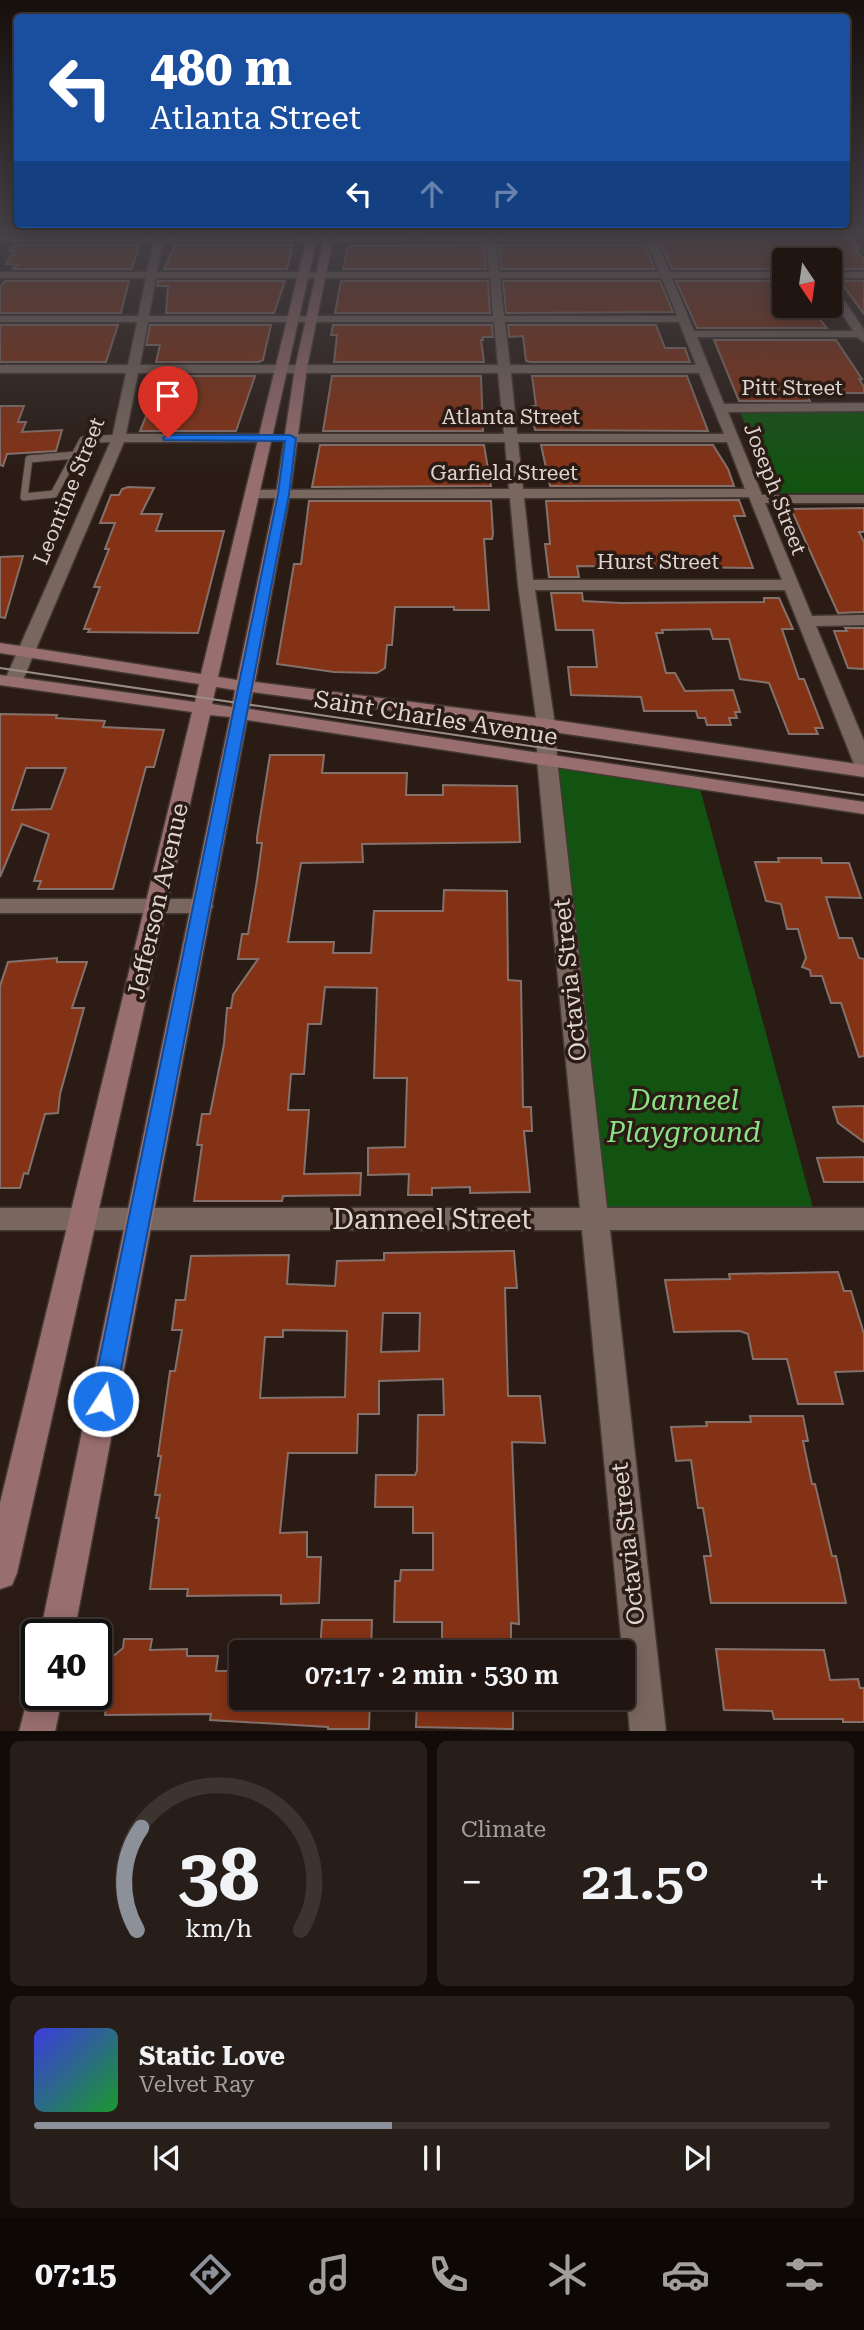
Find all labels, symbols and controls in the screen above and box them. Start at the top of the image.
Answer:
text: 480 m [150,40,292,97]
icon: left [35,42,126,133]
text: Atlanta Street [150,99,361,137]
icon: left [340,175,378,213]
icon: ahead [413,175,451,213]
icon: right [486,175,524,213]
north arrow [772,248,842,318]
map controls [772,248,842,318]
pin [138,366,198,438]
street label: Pitt Street [741,376,843,400]
icon: arrive [149,377,187,415]
street label: Atlanta Street [442,405,580,429]
street label: Leontine Street [29,414,109,568]
street label: Joseph Street [739,420,811,558]
street label: Garfield Street [430,461,578,485]
street label: Hurst Street [597,550,719,574]
street label: Saint Charles Avenue [312,685,560,751]
street label: Jefferson Avenue [122,800,194,1002]
street label: Octavia Street [548,897,592,1063]
park label: Danneel Playground [606,1084,761,1149]
street label: Danneel Street [332,1203,532,1236]
position arrow [66,1364,140,1438]
street label: Octavia Street [606,1461,650,1627]
speed limit sign: 40 [21,1619,112,1710]
text: 07:17 · 2 min · 530 m [305,1660,559,1690]
text: Climate [461,1816,546,1843]
text: 38 [178,1833,259,1918]
text: 21.5° [581,1851,710,1912]
text: − [461,1860,482,1904]
text: + [809,1860,830,1904]
text: km/h [185,1913,252,1942]
text: Static Love [139,2041,285,2071]
text: Velvet Ray [139,2071,254,2098]
icon: previous [148,2139,186,2177]
icon: pause [413,2139,451,2177]
icon: next [678,2139,716,2177]
icon: directions [186,2250,235,2299]
icon: music [305,2250,354,2299]
icon: phone [424,2250,473,2299]
icon: climate [543,2250,592,2299]
icon: car [661,2250,710,2299]
icon: filters [780,2250,829,2299]
text: 07:15 [35,2255,117,2293]

